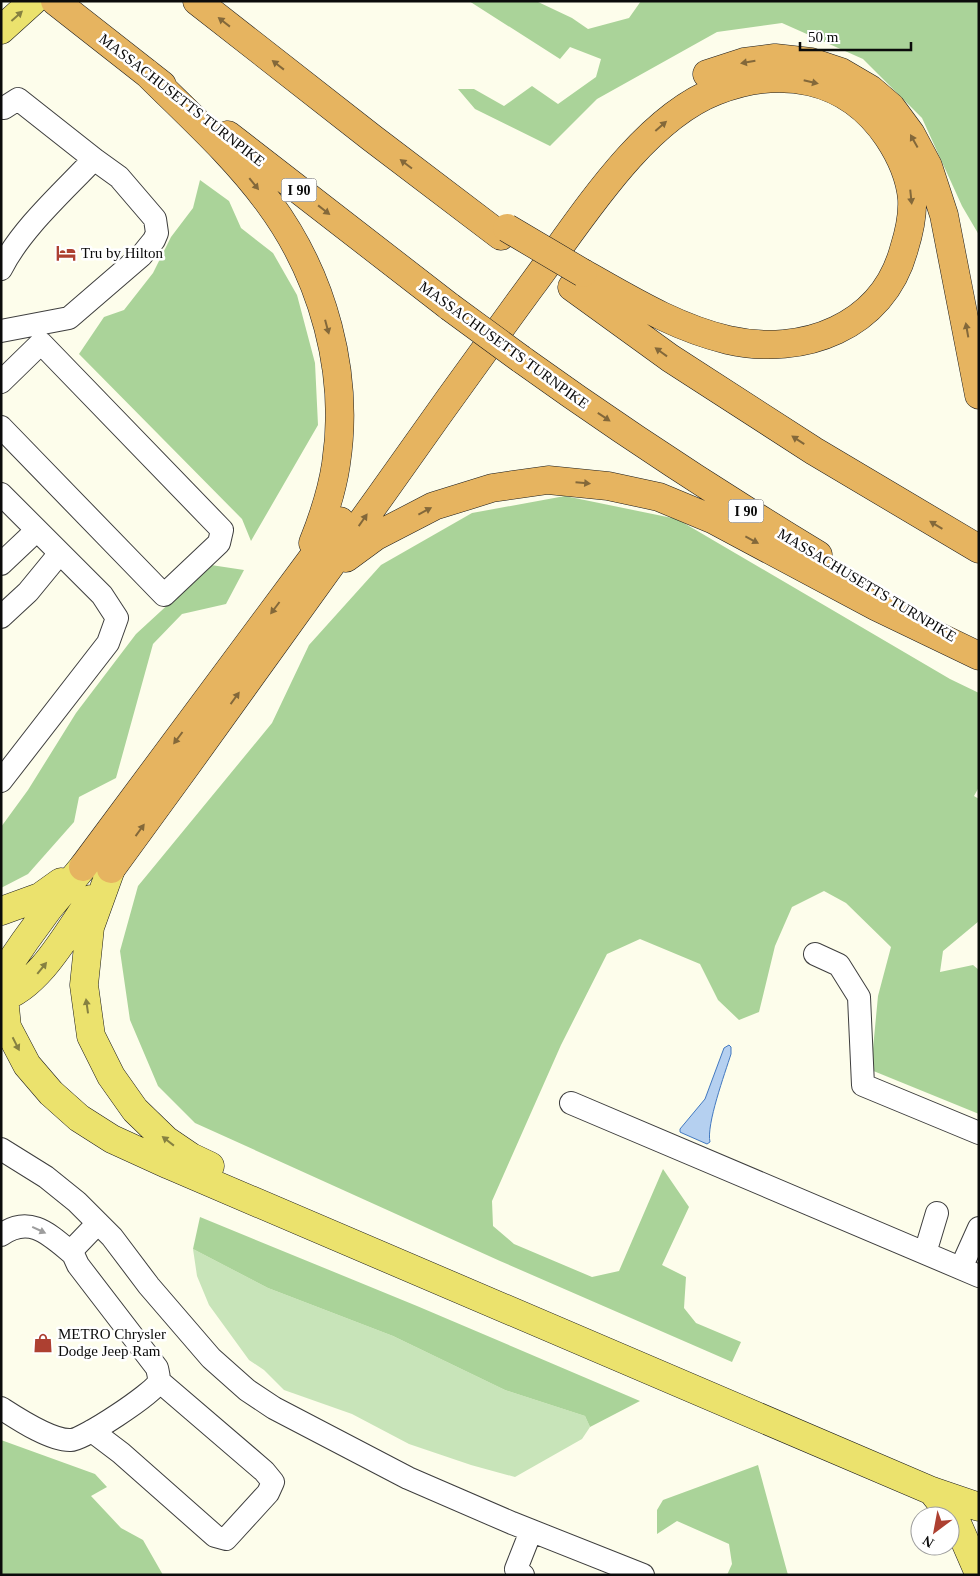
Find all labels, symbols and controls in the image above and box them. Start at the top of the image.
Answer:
one-way arrow [10,10,23,21]
one-way arrow [217,17,230,28]
scale bar [800,20,911,52]
text: 50 m [808,29,839,45]
street label: MASSACHUSETTS TURNPIKE [96,31,268,169]
one-way arrow [739,58,755,66]
one-way arrow [272,59,285,70]
one-way arrow [803,78,818,86]
one-way arrow [655,120,667,132]
one-way arrow [910,133,918,148]
one-way arrow [400,159,413,170]
one-way arrow [248,177,259,190]
road number: I 90 [282,178,316,202]
one-way arrow [907,189,915,205]
one-way arrow [317,205,330,216]
hotel icon: Tru by Hilton [55,242,77,264]
place label: Tru by Hilton [81,245,163,261]
street label: MASSACHUSETTS TURNPIKE [416,278,592,412]
one-way arrow [323,320,331,335]
one-way arrow [962,321,970,337]
one-way arrow [654,347,668,357]
one-way arrow [597,412,610,422]
one-way arrow [791,436,804,445]
one-way arrow [575,480,591,488]
road number: I 90 [728,500,764,522]
one-way arrow [417,507,432,515]
one-way arrow [358,513,368,527]
one-way arrow [930,520,943,529]
street label: MASSACHUSETTS TURNPIKE [775,525,959,645]
one-way arrow [745,536,759,544]
one-way arrow [271,601,281,614]
one-way arrow [230,691,240,705]
one-way arrow [173,731,184,744]
one-way arrow [135,823,145,837]
one-way arrow [36,962,47,975]
one-way arrow [82,997,90,1013]
one-way arrow [12,1037,20,1051]
one-way arrow [162,1135,175,1146]
one-way arrow [32,1227,46,1235]
place label: METRO Chrysler Dodge Jeep Ram [58,1326,166,1359]
shop icon: METRO Chrysler Dodge Jeep Ram [32,1332,54,1354]
north arrow [910,1506,960,1556]
text: N [920,1533,937,1551]

